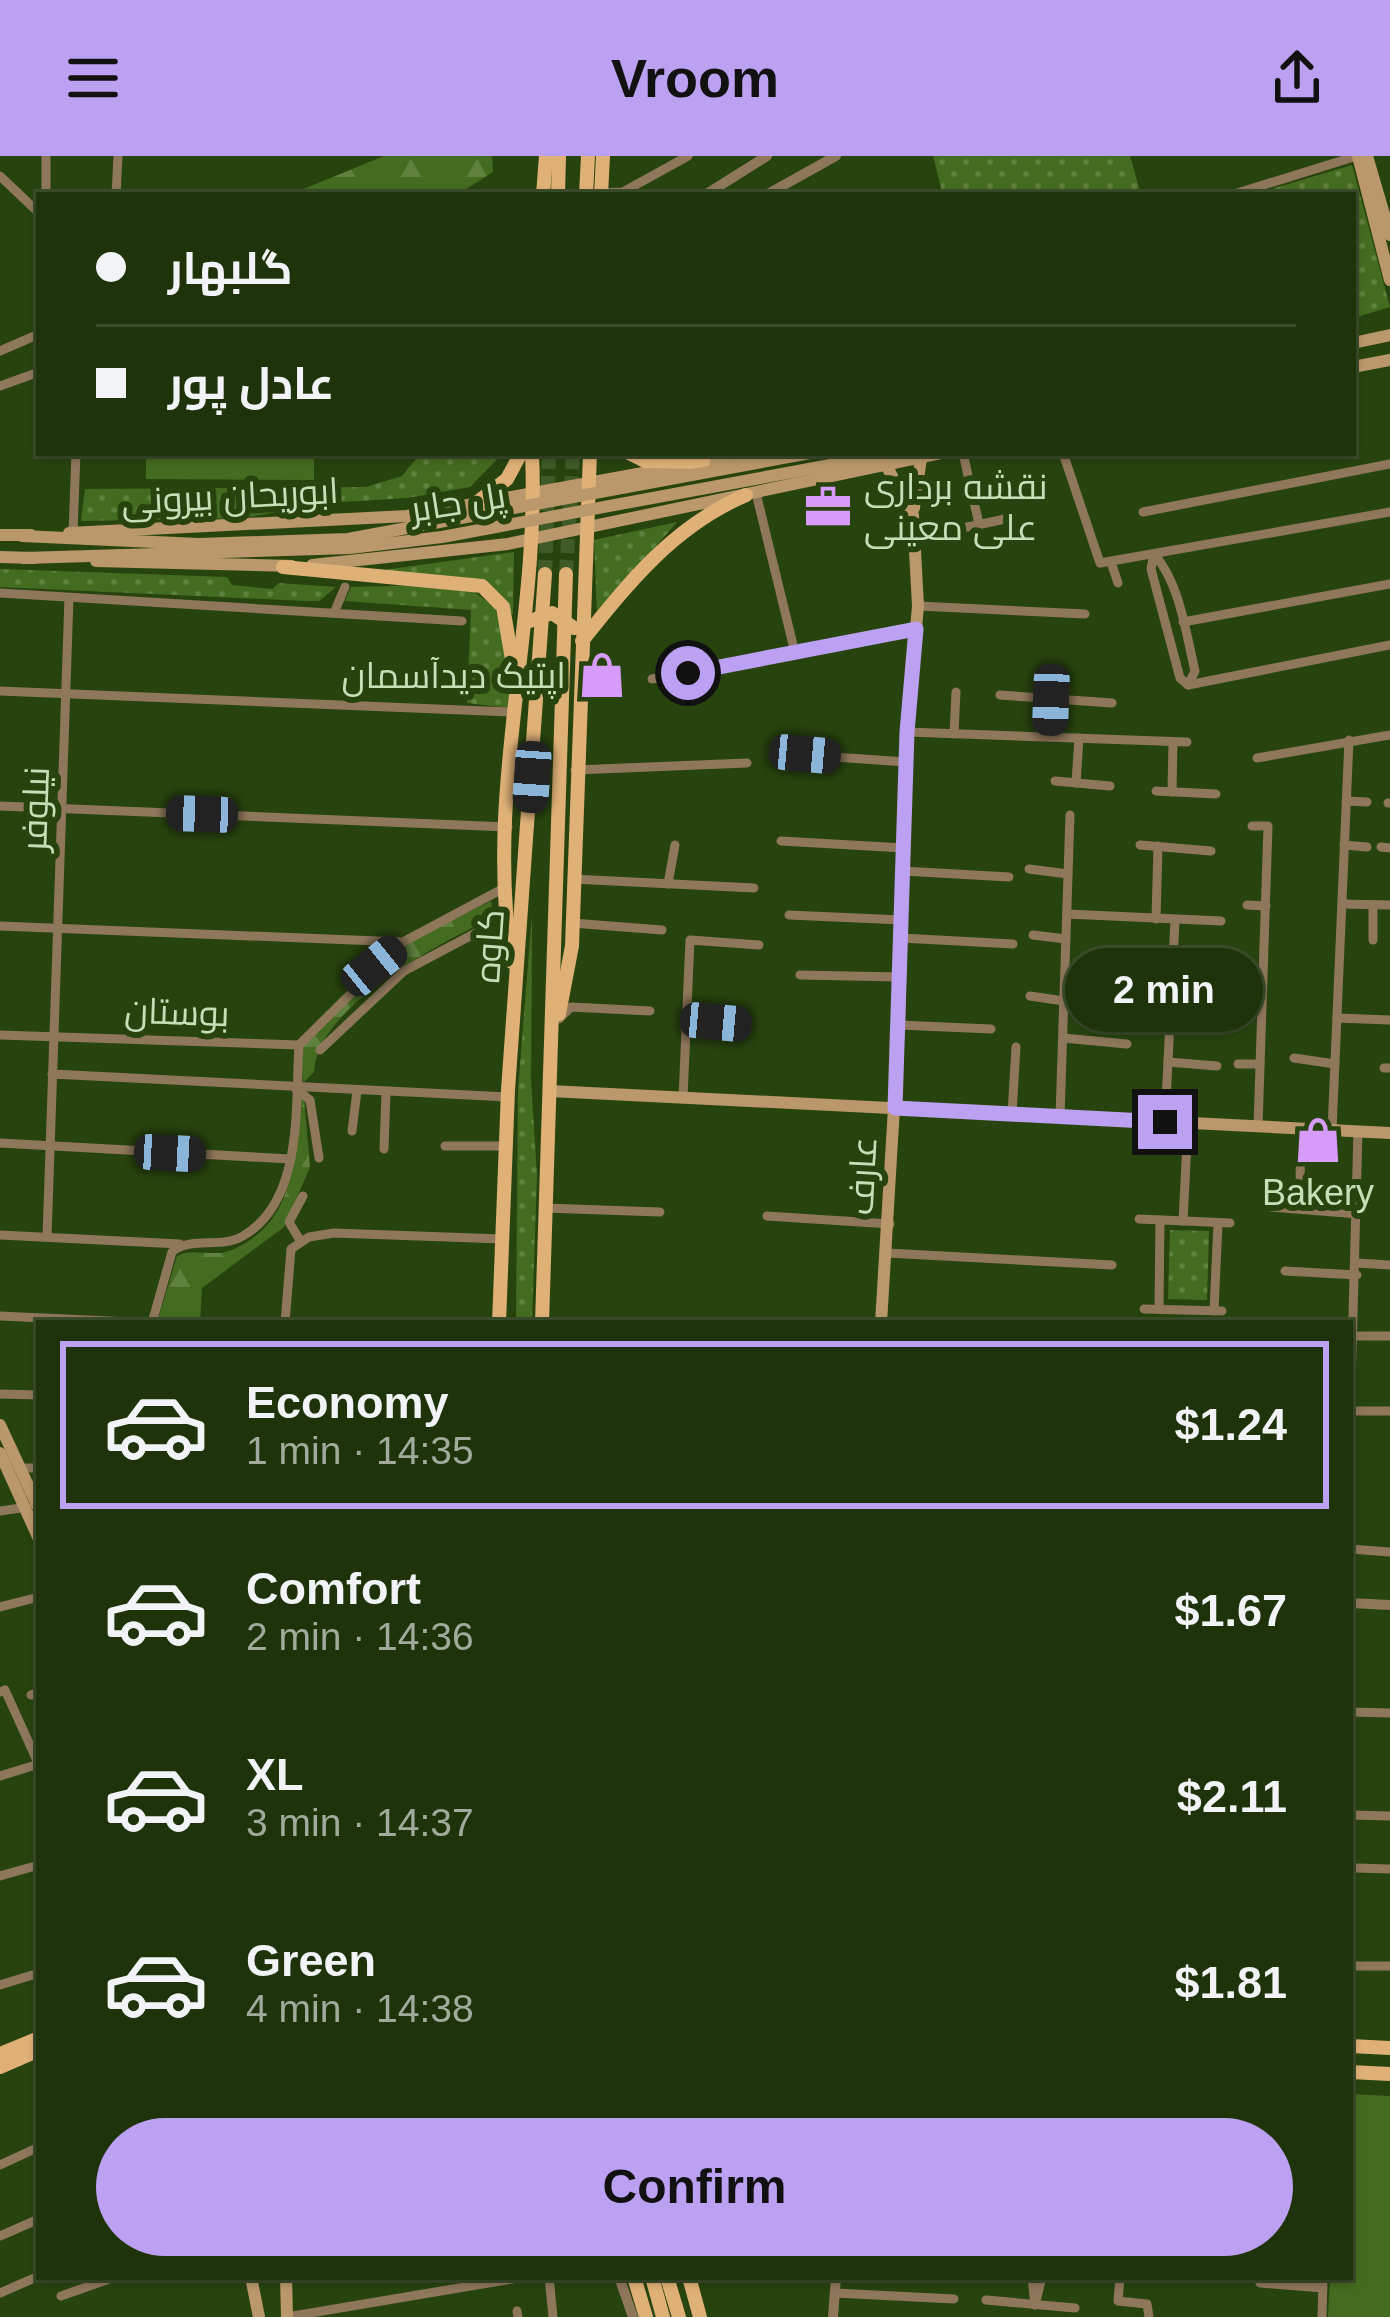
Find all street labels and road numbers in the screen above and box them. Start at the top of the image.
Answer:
street label: ابوریحان بیرونی [120,470,340,523]
street label: پل جابر [406,474,509,533]
street label: نیلوفر [13,766,57,854]
street label: کاوه [466,908,512,984]
street label: بوستان [124,990,230,1035]
street label: عارف [839,1136,885,1216]

